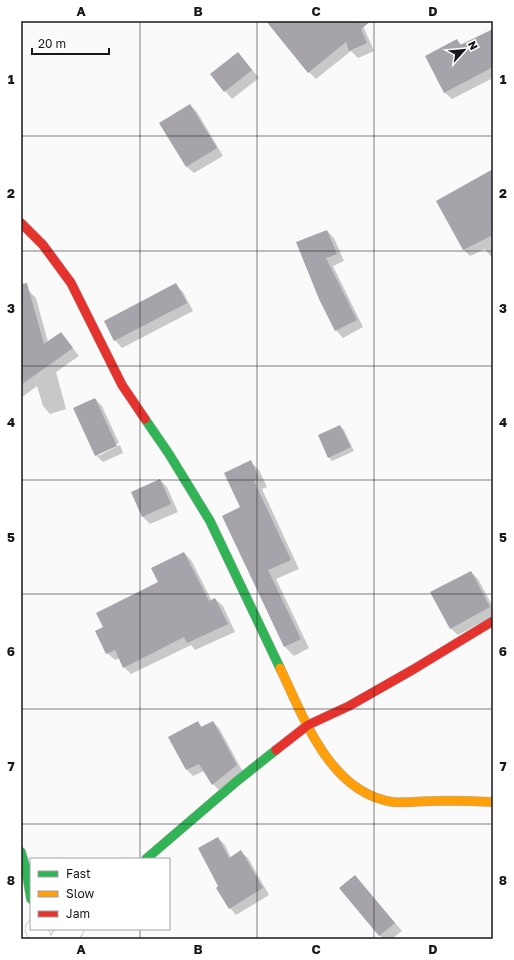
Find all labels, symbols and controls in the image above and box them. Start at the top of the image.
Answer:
text: A [76,3,86,19]
text: B [193,3,203,19]
text: C [311,3,321,19]
text: D [428,3,438,19]
scale bar [32,30,109,56]
north arrow [444,30,484,70]
text: 20 m [38,36,66,51]
text: N [466,39,481,52]
text: 1 [8,71,15,87]
text: 1 [500,71,507,87]
text: 2 [7,185,15,201]
text: 2 [499,185,507,201]
text: 3 [7,300,15,316]
text: 3 [499,300,507,316]
text: 4 [7,414,15,430]
text: 4 [499,414,507,430]
text: 5 [7,529,15,545]
text: 5 [499,529,507,545]
text: 6 [7,643,15,659]
text: 6 [499,643,507,659]
text: 7 [7,758,15,774]
text: 7 [499,758,507,774]
legend [30,858,170,930]
text: Fast [66,866,91,881]
text: 8 [7,872,15,888]
text: 8 [499,872,507,888]
text: Slow [66,886,94,901]
text: Jam [66,906,90,921]
text: A [76,941,86,957]
text: B [193,941,203,957]
text: C [311,941,321,957]
text: D [428,941,438,957]

